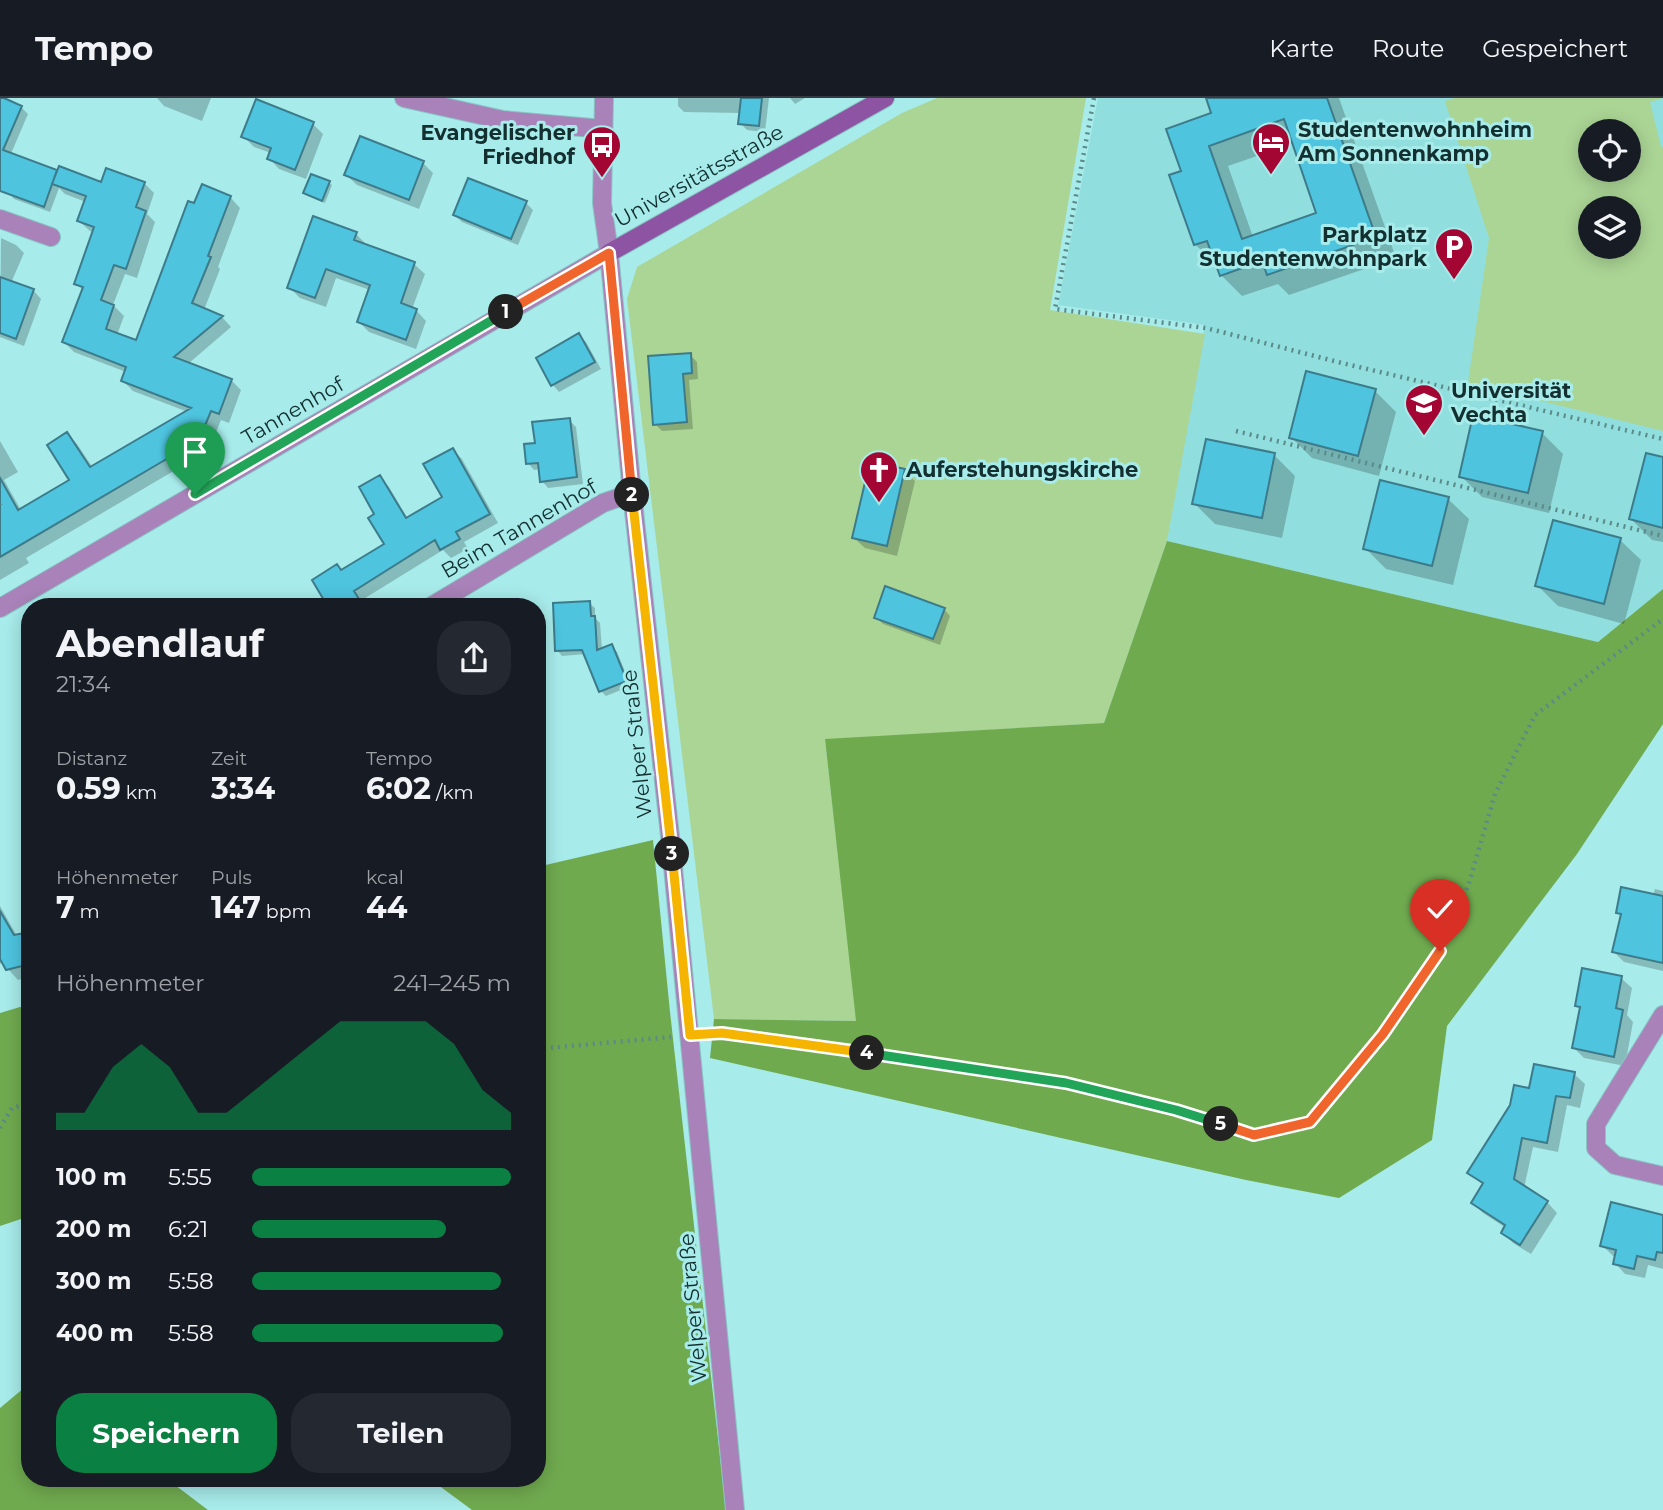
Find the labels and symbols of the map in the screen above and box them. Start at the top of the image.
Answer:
place label: Studentenwohnheim Am Sonnenkamp [1297,117,1532,166]
street label: Universitätsstraße [610,119,787,232]
place label: Evangelischer Friedhof [420,120,576,169]
hotel icon: Studentenwohnheim Am Sonnenkamp [1250,121,1292,176]
bus stop icon: Evangelischer Friedhof [581,124,623,179]
place label: Parkplatz Studentenwohnpark [1199,222,1427,271]
parking icon: Parkplatz Studentenwohnpark [1433,226,1475,281]
pin: 1 [489,294,524,330]
street label: Tannenhof [237,371,349,450]
place label: Universität Vechta [1450,378,1571,427]
school or university icon: Universität Vechta [1403,382,1445,437]
pin [165,422,225,494]
church icon: Auferstehungskirche [858,449,900,504]
place label: Auferstehungskirche [905,457,1138,482]
street label: Beim Tannenhof [436,473,602,583]
pin: 2 [614,478,650,512]
street label: Welper Straße [616,668,657,820]
pin: 3 [654,836,690,872]
pin [1410,879,1470,951]
pin: 4 [850,1035,884,1070]
pin: 5 [1204,1107,1238,1142]
street label: Welper Straße [674,1233,711,1384]

